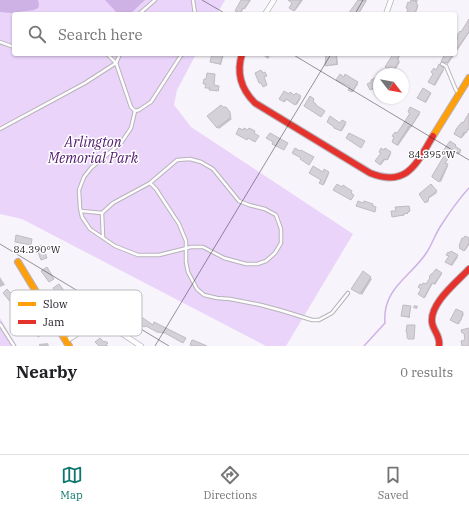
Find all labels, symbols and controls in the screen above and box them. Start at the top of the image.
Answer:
search box [12,12,457,56]
icon: search [26,23,48,45]
text: Search here [58,25,143,44]
north arrow [373,68,409,104]
park label: Arlington Memorial Park [47,133,139,167]
text: 84.395°W [408,148,456,161]
text: 84.390°W [13,243,61,256]
legend [10,290,142,336]
text: Slow [43,297,68,311]
text: Jam [43,315,65,329]
text: Nearby [16,361,77,383]
text: 0 results [400,364,453,381]
tab: Map [60,464,83,502]
tab: Directions [203,464,257,502]
tab: Saved [378,464,409,502]

